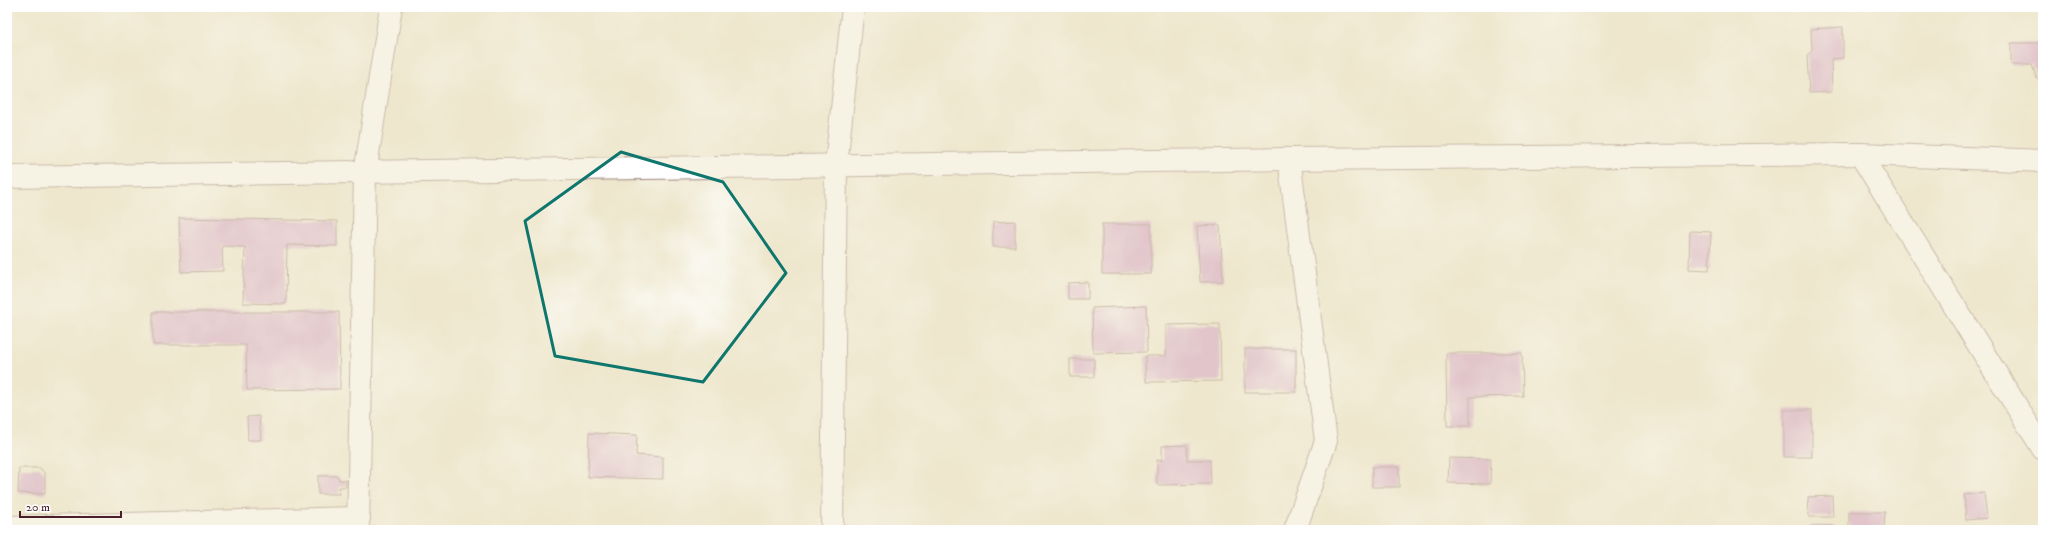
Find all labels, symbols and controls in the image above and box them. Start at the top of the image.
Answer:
scale bar [20,493,121,519]
text: 20 m [26,500,50,515]

